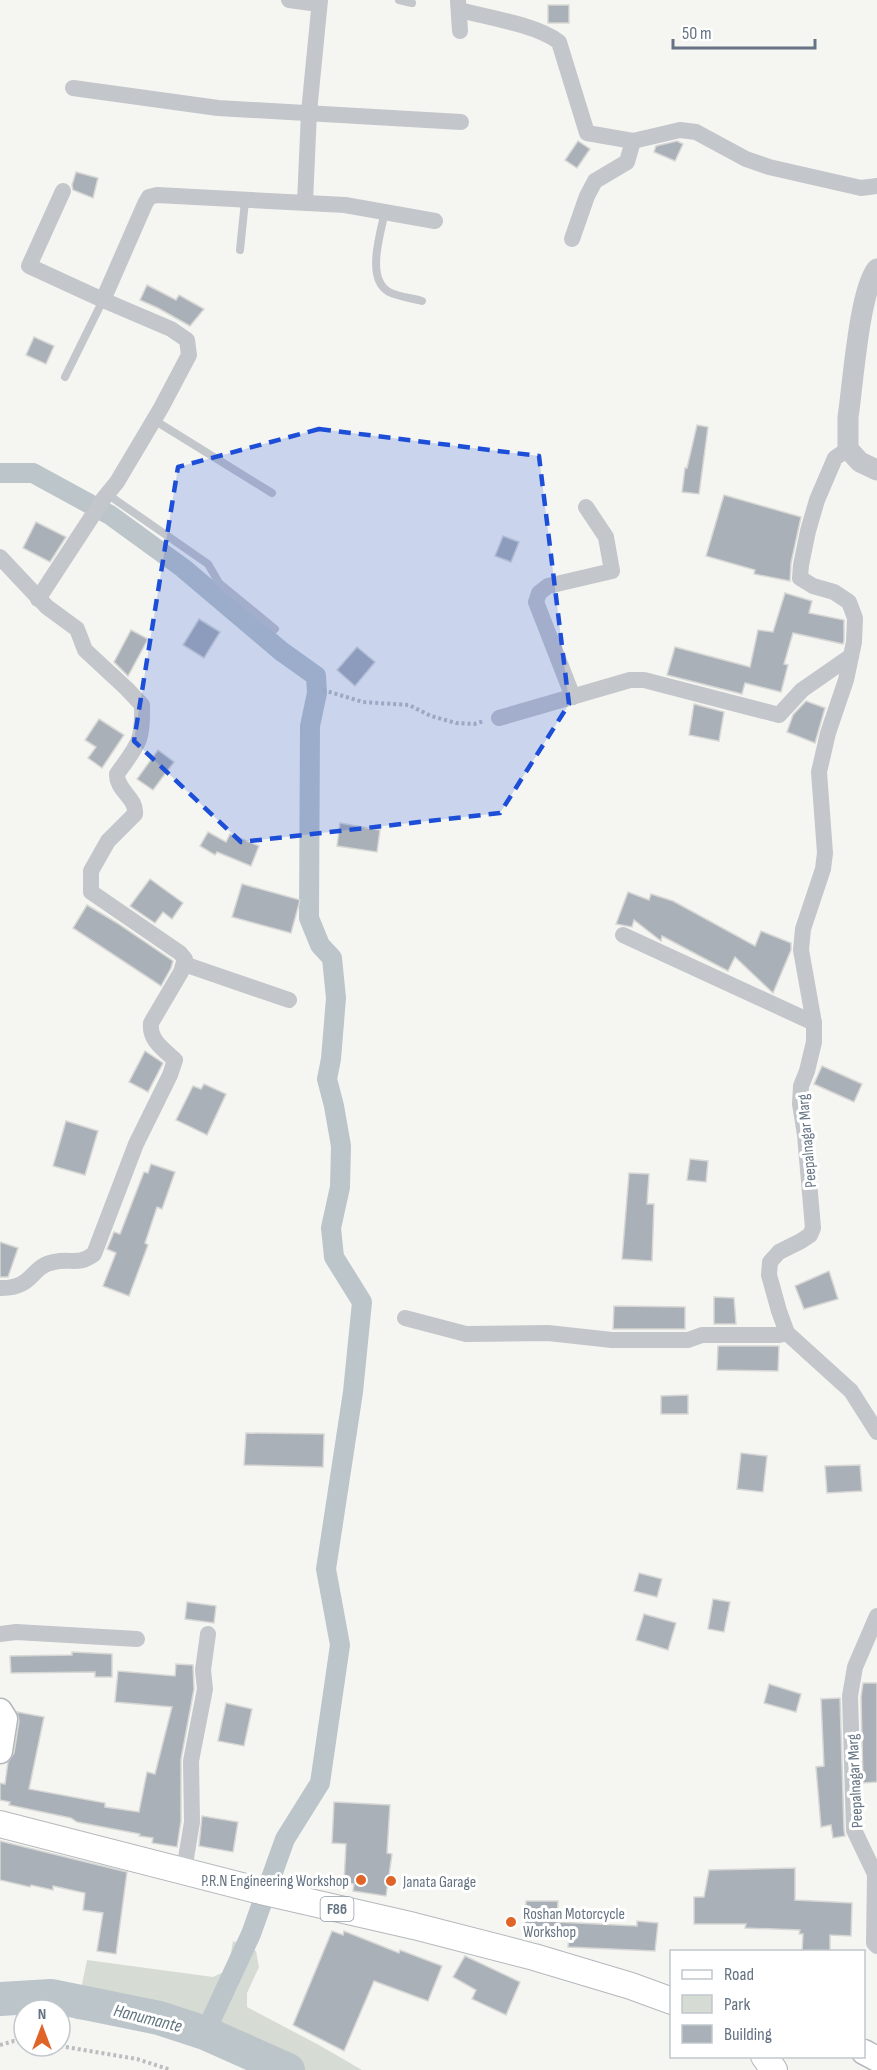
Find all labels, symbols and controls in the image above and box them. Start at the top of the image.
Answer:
scale bar [673,12,816,50]
text: 50 m [682,23,712,44]
street label: Peepalnagar Marg [794,1093,821,1189]
street label: Peepalnagar Marg [844,1733,867,1828]
place label: P.R.N Engineering Workshop [201,1872,349,1891]
marker: P.R.N Engineering Workshop [354,1873,368,1887]
place label: Janata Garage [402,1873,476,1892]
marker: Janata Garage [384,1874,398,1888]
road number: F86 [320,1897,354,1921]
place label: Roshan Motorcycle Workshop [523,1905,625,1942]
marker: Roshan Motorcycle Workshop [504,1915,518,1929]
legend [670,1950,865,2058]
text: Road [724,1964,754,1985]
text: Park [724,1994,750,2015]
north arrow [12,1998,72,2058]
water label: Hanumante [112,2000,184,2037]
text: N [38,2005,46,2024]
text: Building [724,2024,772,2045]

